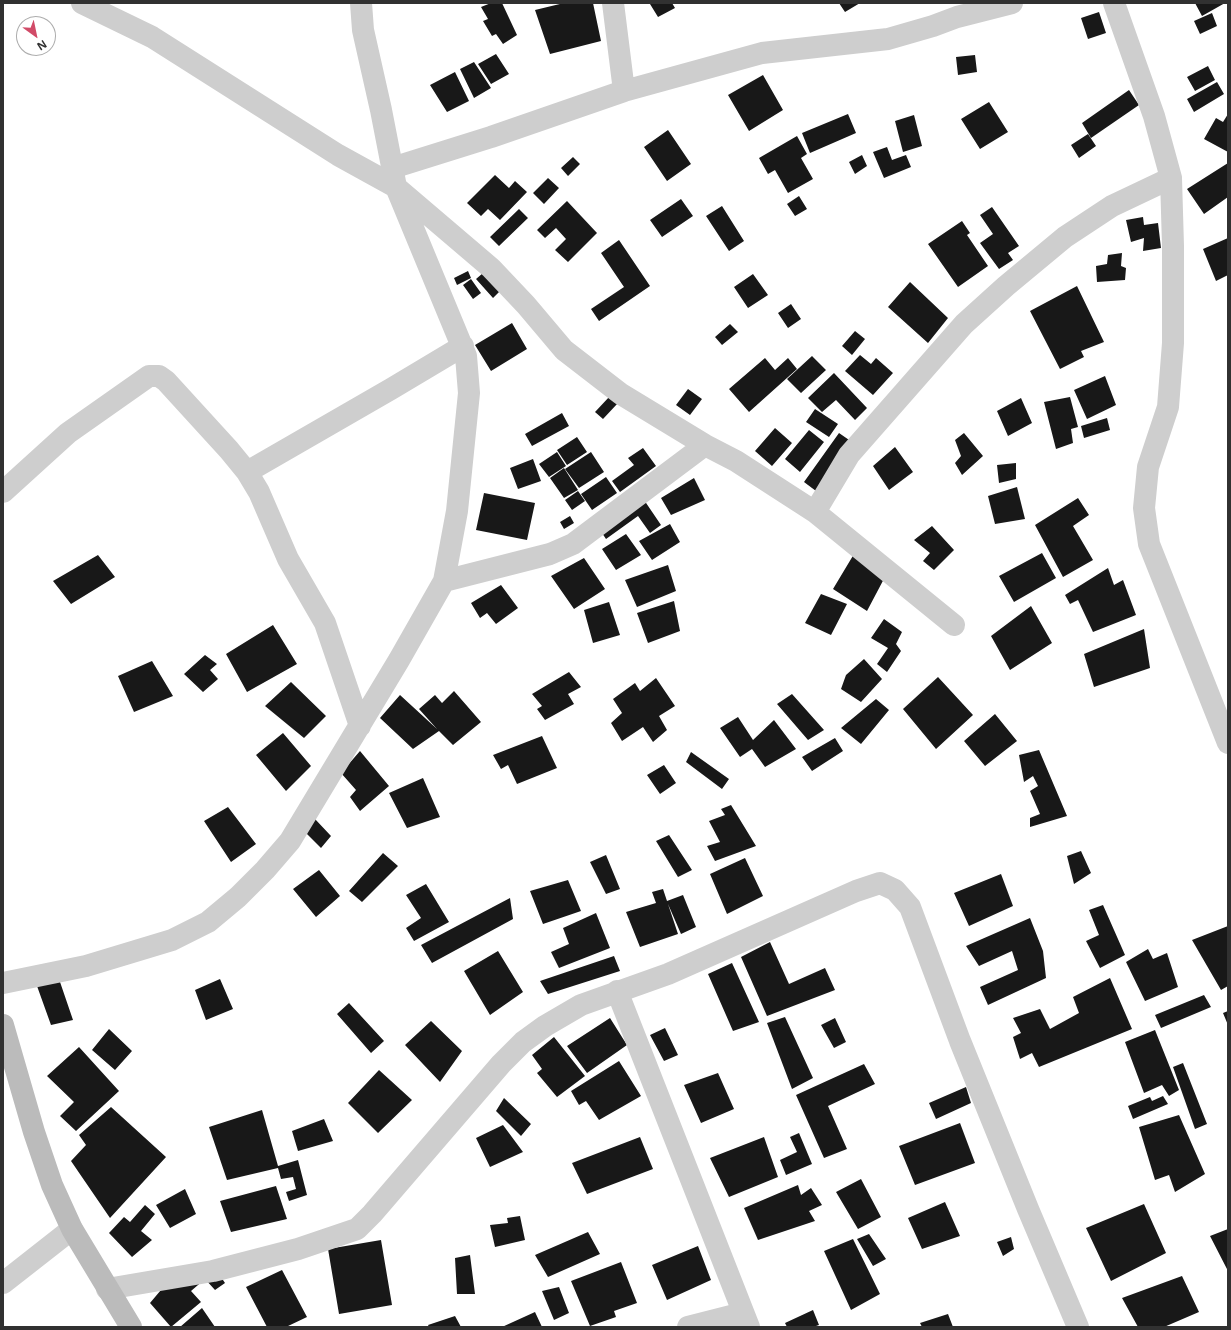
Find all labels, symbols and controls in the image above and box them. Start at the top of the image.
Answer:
north arrow [16,16,56,56]
text: N [34,37,50,54]

